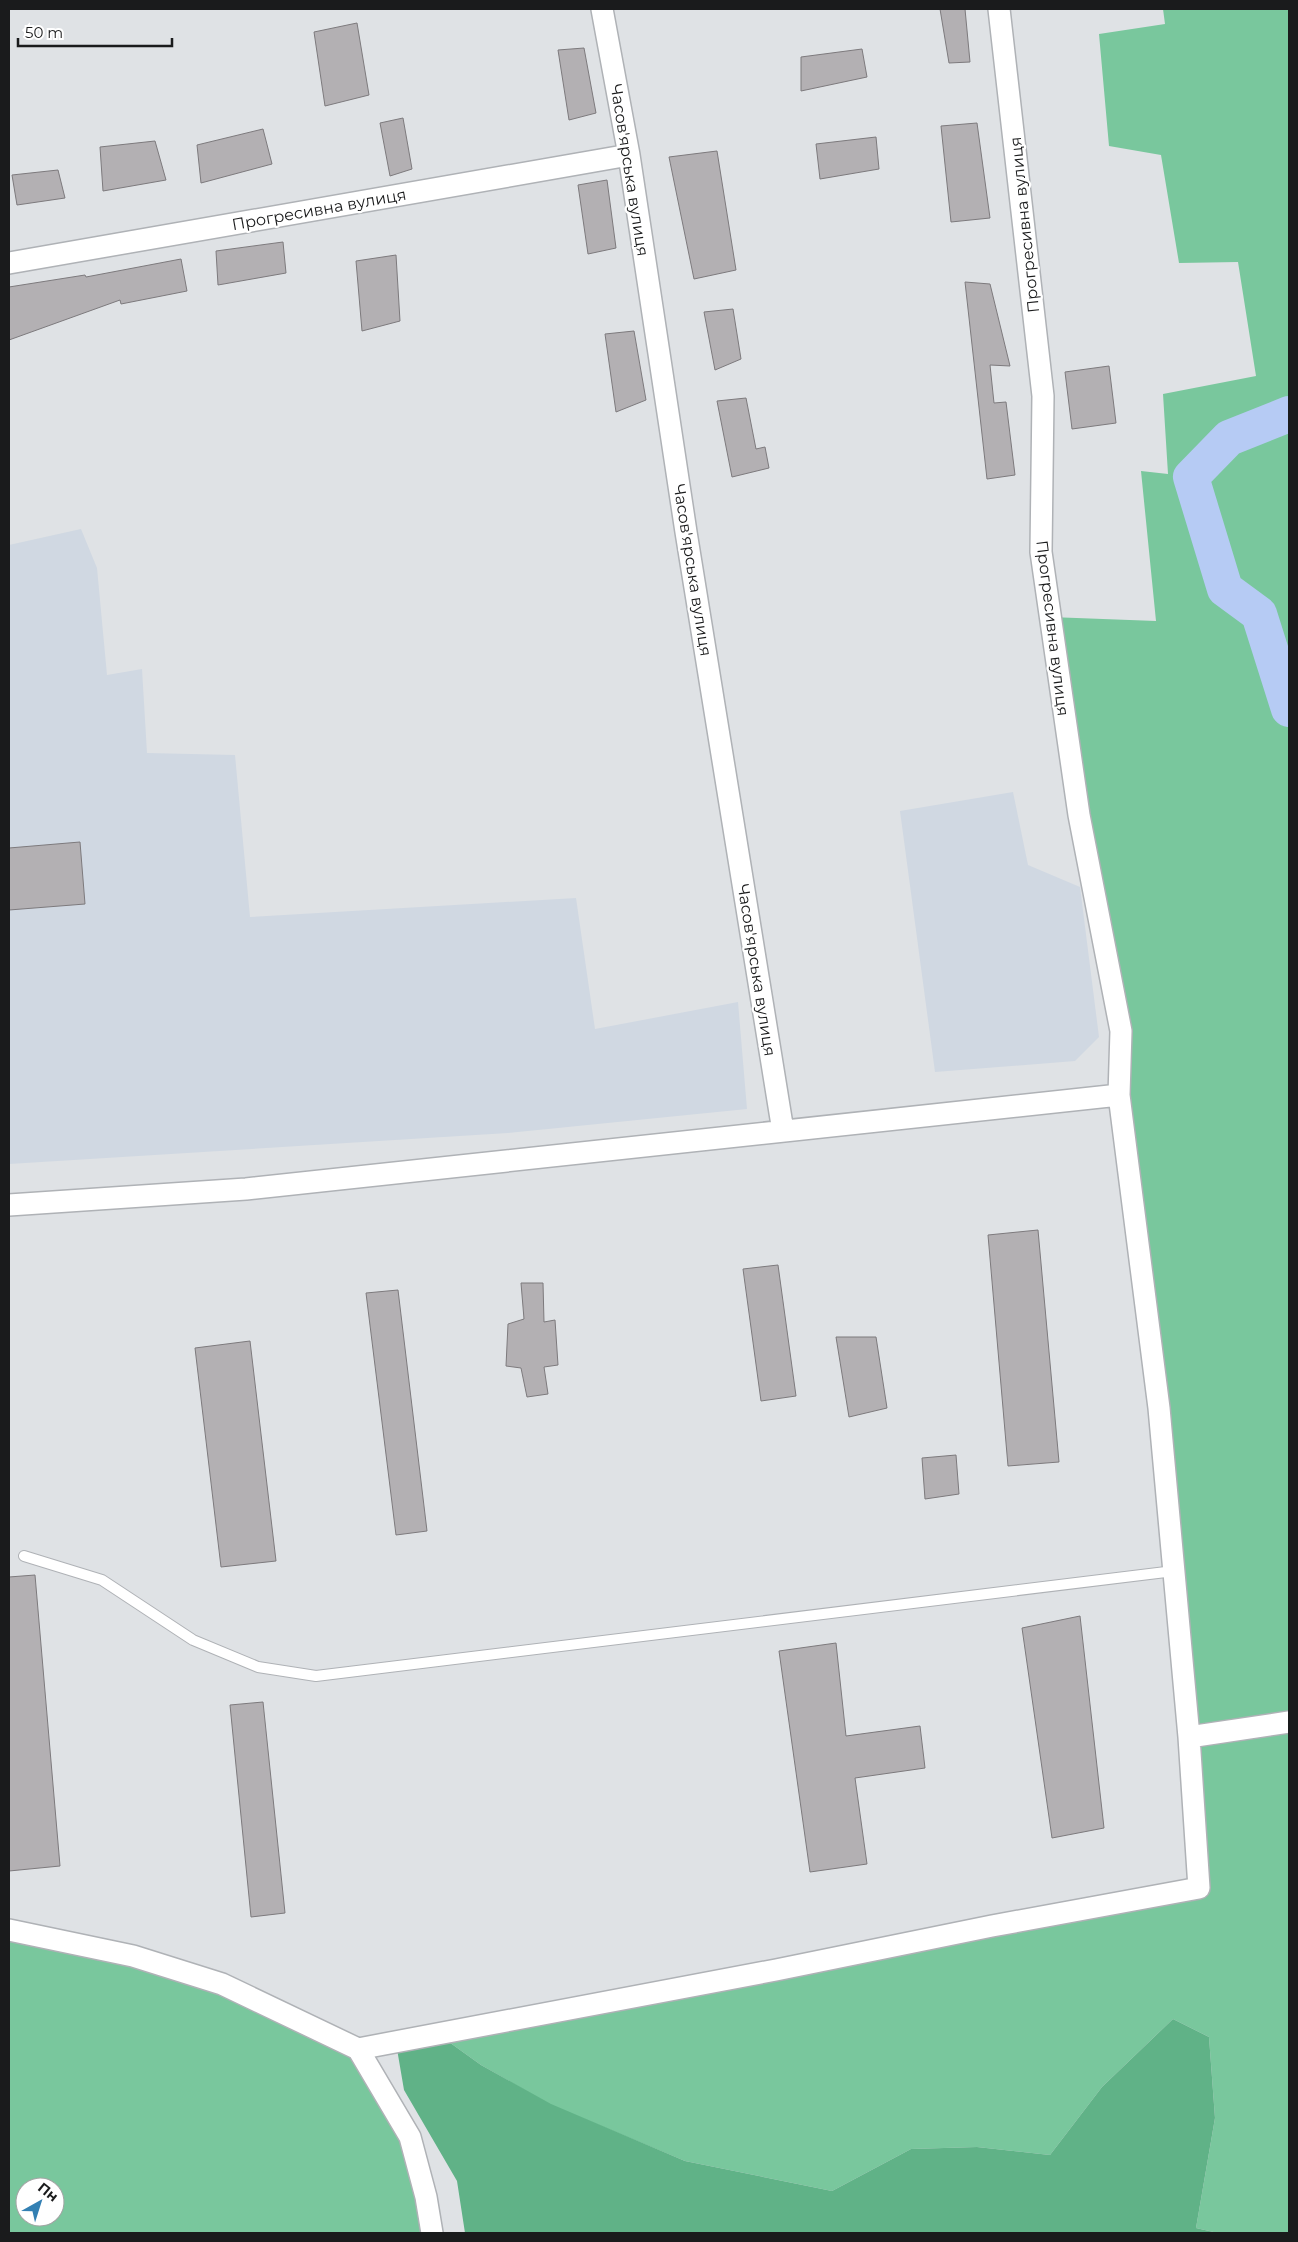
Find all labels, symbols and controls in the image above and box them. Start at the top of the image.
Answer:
scale bar [18,15,171,47]
text: 50 m [25,23,63,42]
street label: Часов'ярська вулиця [606,83,653,258]
street label: Прогресивна вулиця [1006,136,1043,314]
street label: Прогресивна вулиця [230,185,408,234]
street label: Часов'ярська вулиця [669,483,716,658]
street label: Прогресивна вулиця [1032,539,1073,717]
street label: Часов'ярська вулиця [733,883,780,1058]
north arrow [15,2177,65,2227]
text: Пн [34,2178,62,2206]

